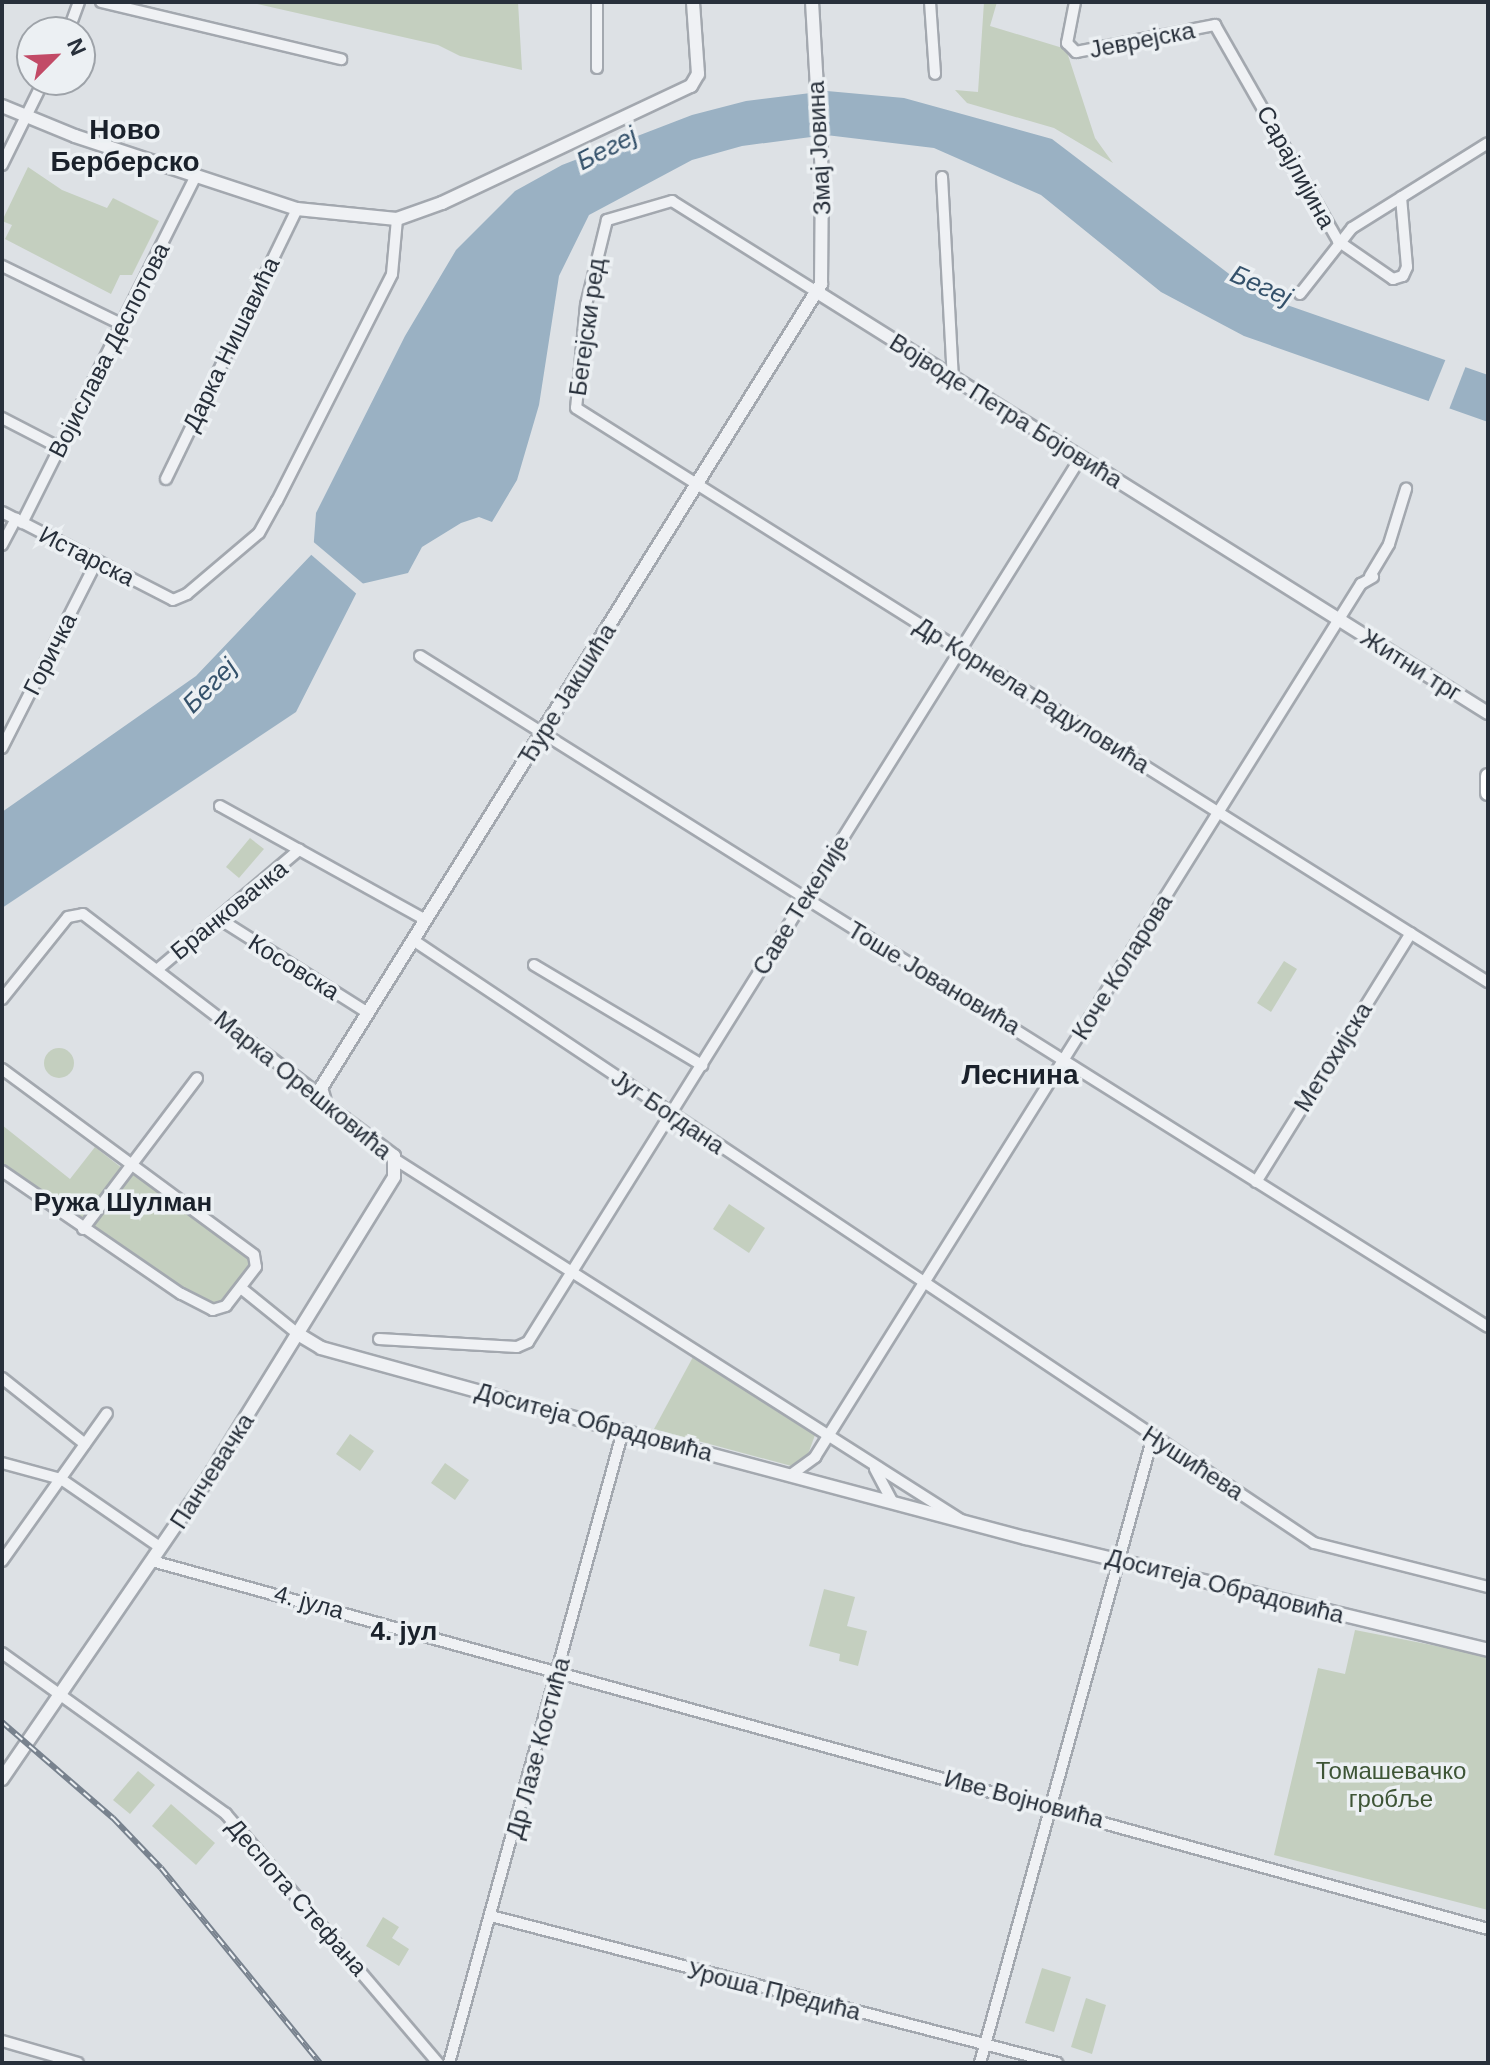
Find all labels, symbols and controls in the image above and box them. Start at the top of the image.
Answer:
north arrow [16,16,96,96]
street label: Јеврејска [1087,16,1197,64]
text: N [62,34,91,59]
street label: Змај Јовина [801,80,837,216]
street label: Сарајлијина [1251,101,1341,233]
district label: Ново Берберско [50,113,200,179]
water label: Бегеј [571,121,643,177]
street label: Војислава Деспотова [42,238,176,462]
street label: Дарка Нишавића [176,252,286,436]
street label: Бегејски ред [563,256,611,398]
water label: Бегеј [1225,259,1297,313]
street label: Војводе Петра Бојовића [884,328,1128,494]
street label: Истарска [35,520,139,592]
street label: Горичка [17,608,83,700]
street label: Др Корнела Радуловића [909,611,1155,779]
street label: Ђуре Јакшића [512,618,622,770]
street label: Житни трг [1355,623,1467,707]
water label: Бегеј [176,652,244,720]
street label: Саве Текелије [747,830,855,980]
street label: Бранковачка [165,854,293,966]
street label: Коче Коларова [1066,889,1178,1045]
street label: Тоше Јовановића [843,915,1025,1041]
street label: Косовска [243,928,345,1006]
street label: Метохијска [1288,997,1378,1117]
street label: Марка Орешковића [209,1005,397,1165]
district label: Леснина [961,1058,1079,1092]
street label: Југ Богдана [606,1064,730,1160]
district label: Ружа Шулман [34,1187,212,1219]
street label: Доситеја Обрадовића [472,1377,716,1467]
street label: Панчевачка [164,1408,260,1534]
street label: Нушићева [1137,1420,1249,1506]
street label: Доситеја Обрадовића [1103,1543,1347,1629]
street label: 4. јула [271,1579,347,1625]
district label: 4. јул [371,1616,437,1648]
street label: Др Лазе Костића [500,1654,576,1842]
park label: Томашевачко гробље [1316,1757,1466,1813]
street label: Иве Војновића [941,1764,1107,1834]
street label: Деспота Стефана [221,1812,373,1982]
street label: Уроша Предића [684,1956,864,2026]

